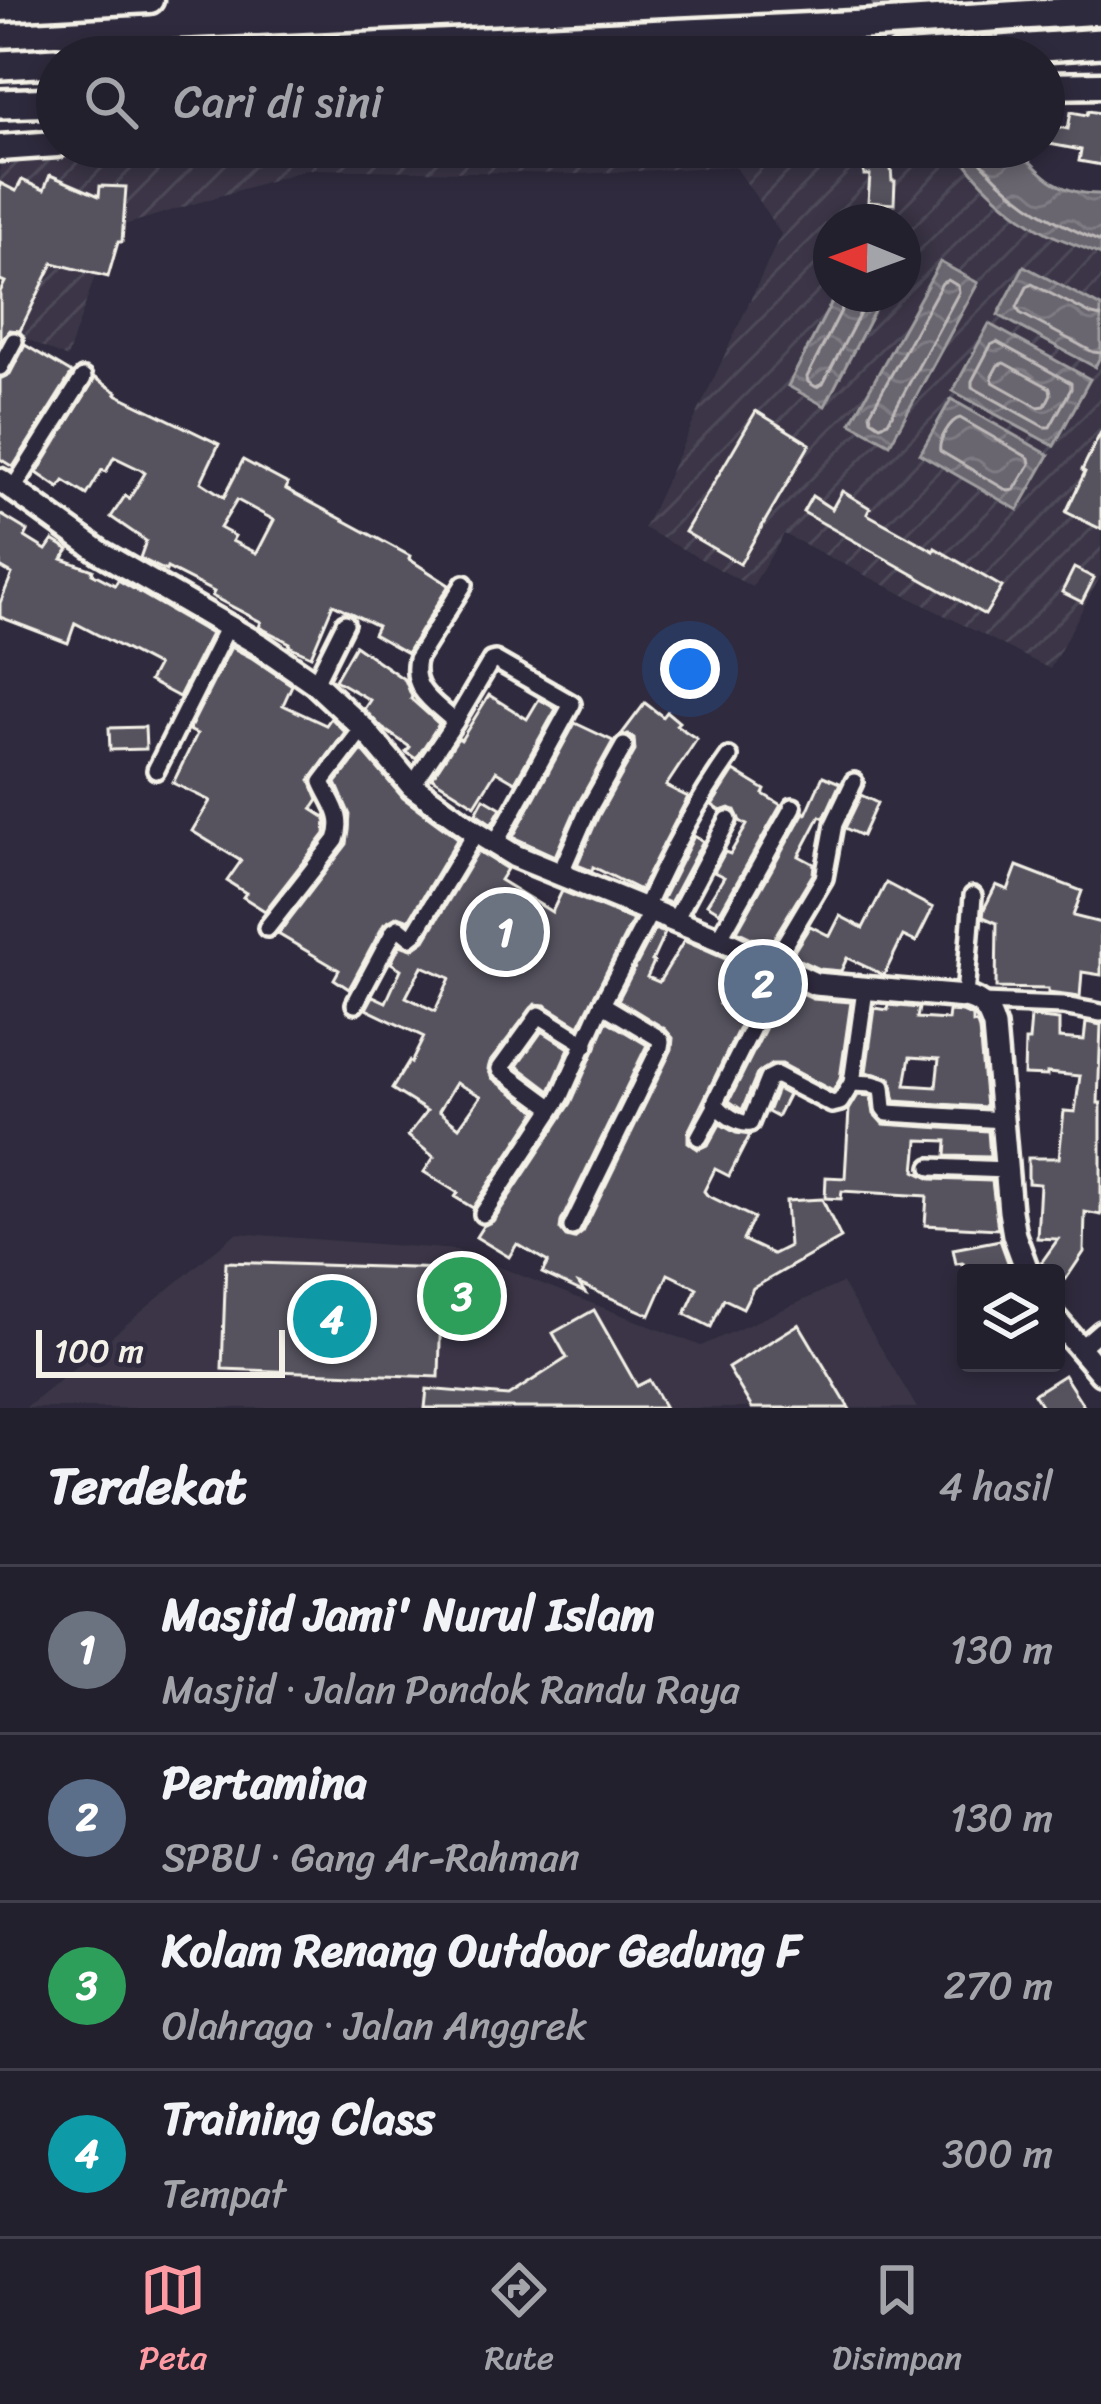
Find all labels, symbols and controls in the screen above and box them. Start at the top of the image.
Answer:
search box [36,36,1065,168]
text: Cari di sini [174,62,383,142]
icon: search [78,69,144,135]
north arrow [813,204,921,312]
your location [660,639,720,699]
pin: 1 [466,887,544,977]
pin: 2 [724,939,802,1029]
pin: 3 [423,1251,501,1341]
map controls [957,1264,1065,1372]
button: layers [957,1264,1065,1372]
pin: 4 [293,1274,371,1364]
text: 100 m [54,1322,144,1380]
scale bar [36,1324,285,1377]
text: Terdekat [48,1441,247,1531]
text: 4 hasil [939,1452,1053,1521]
text: Masjid Jami' Nurul Islam [162,1575,655,1655]
text: 1 [79,1615,95,1684]
text: 130 m [950,1615,1053,1684]
text: Masjid · Jalan Pondok Randu Raya [162,1655,739,1724]
text: Pertamina [162,1743,367,1823]
text: 2 [76,1783,98,1852]
text: 130 m [950,1783,1053,1852]
text: SPBU · Gang Ar-Rahman [162,1823,580,1892]
text: Kolam Renang Outdoor Gedung F [162,1911,801,1991]
text: 3 [76,1951,98,2020]
text: 270 m [943,1951,1053,2020]
text: Olahraga · Jalan Anggrek [162,1991,587,2060]
text: Training Class [162,2079,435,2159]
text: 4 [75,2119,99,2188]
text: 300 m [942,2119,1053,2188]
text: Tempat [162,2159,286,2228]
tab: Peta [139,2257,207,2387]
tab: Rute [485,2257,554,2387]
tab: Disimpan [832,2257,962,2387]

